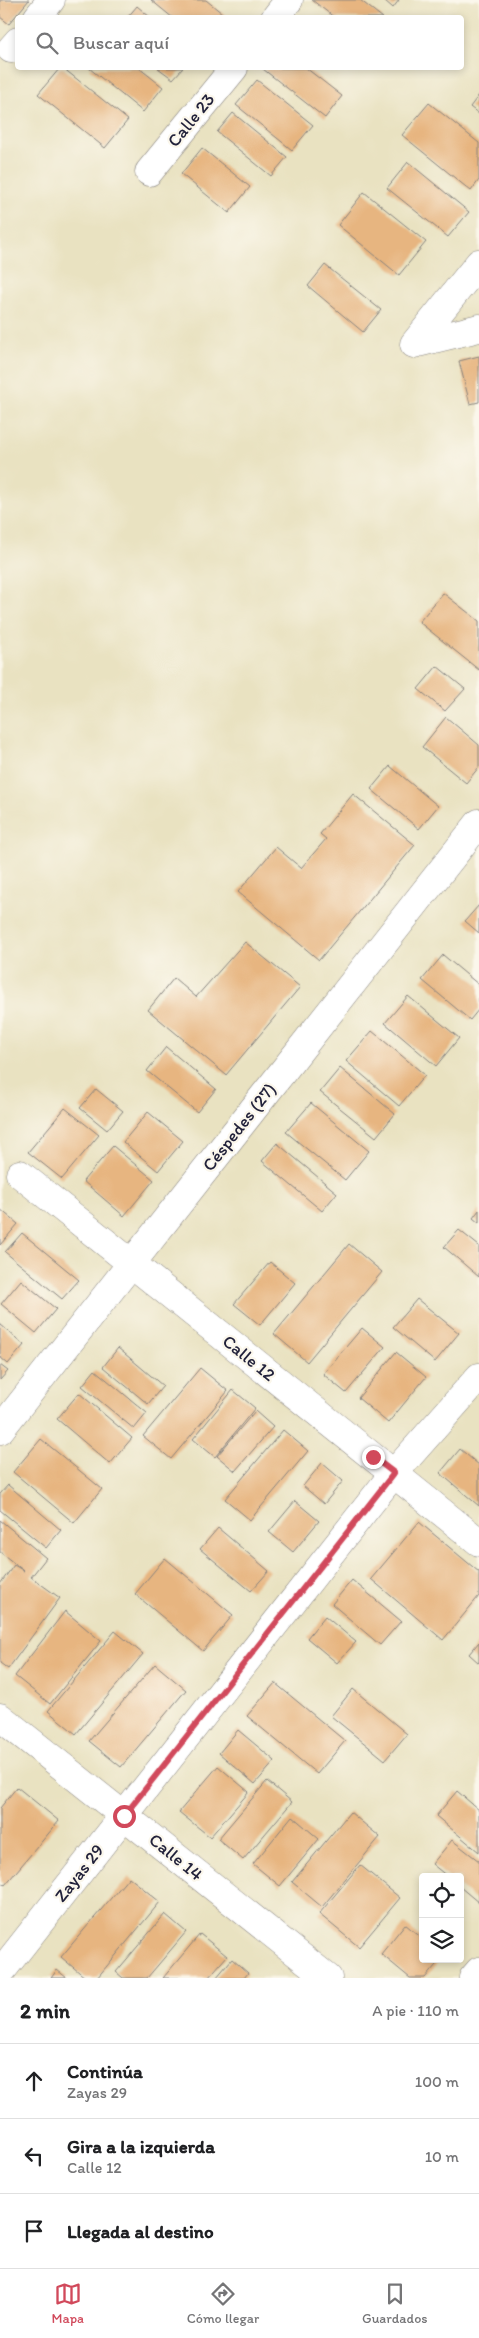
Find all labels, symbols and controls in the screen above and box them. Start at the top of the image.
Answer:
search box [15,15,464,70]
icon: search [33,29,61,57]
text: Buscar aquí [73,31,169,54]
street label: Calle 23 [163,88,219,151]
street label: Céspedes (27) [198,1078,280,1176]
street label: Calle 12 [218,1330,280,1386]
route end [362,1446,385,1469]
route start [113,1805,136,1828]
street label: Calle 14 [145,1829,208,1885]
street label: Zayas 29 [49,1840,109,1906]
map controls [419,1873,464,1963]
button: locate [419,1873,464,1918]
button: layers [419,1918,464,1963]
text: 2 min [20,1998,70,2023]
text: A pie · 110 m [372,2001,459,2020]
text: Continúa [67,2060,143,2083]
icon: ahead [20,2067,48,2095]
text: 100 m [415,2072,459,2091]
text: Zayas 29 [67,2083,127,2102]
text: Gira a la izquierda [67,2135,215,2158]
icon: left [20,2142,48,2170]
text: 10 m [425,2147,459,2166]
text: Calle 12 [67,2158,122,2177]
icon: arrive [20,2217,48,2245]
text: Llegada al destino [67,2220,214,2243]
tab: Mapa [51,2280,84,2327]
tab: Cómo llegar [187,2280,259,2327]
tab: Guardados [362,2280,428,2327]

